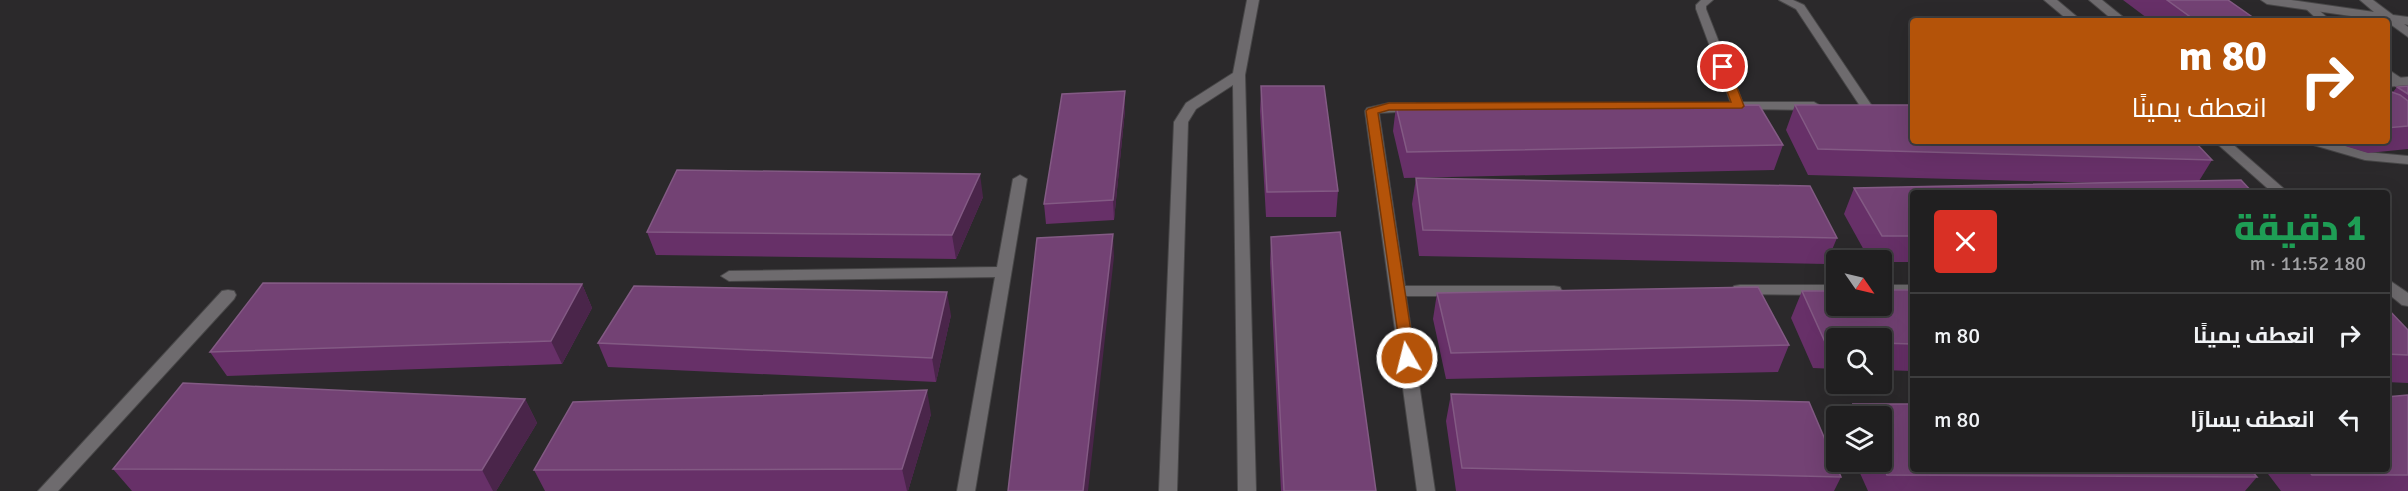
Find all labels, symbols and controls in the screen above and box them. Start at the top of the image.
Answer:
text: 80 m [2178,31,2267,82]
pin [1697,41,1748,92]
icon: right [2288,42,2366,120]
icon: arrive [1706,50,1739,83]
text: انعطف يمينًا [2131,92,2267,125]
text: 1 دقيقة [2234,206,2366,251]
button: close [1934,210,1997,273]
north arrow [1826,250,1892,316]
map controls [1826,250,1892,472]
text: 180 m · 11:52 [2250,251,2366,276]
icon: right [2333,319,2366,352]
text: 80 m [1934,322,1980,349]
text: انعطف يمينًا [2193,322,2315,349]
position arrow [1375,326,1439,390]
button: search [1826,328,1892,394]
icon: left [2333,403,2366,436]
button: layers [1826,406,1892,472]
text: 80 m [1934,406,1980,433]
text: انعطف يسارًا [2190,406,2315,433]

